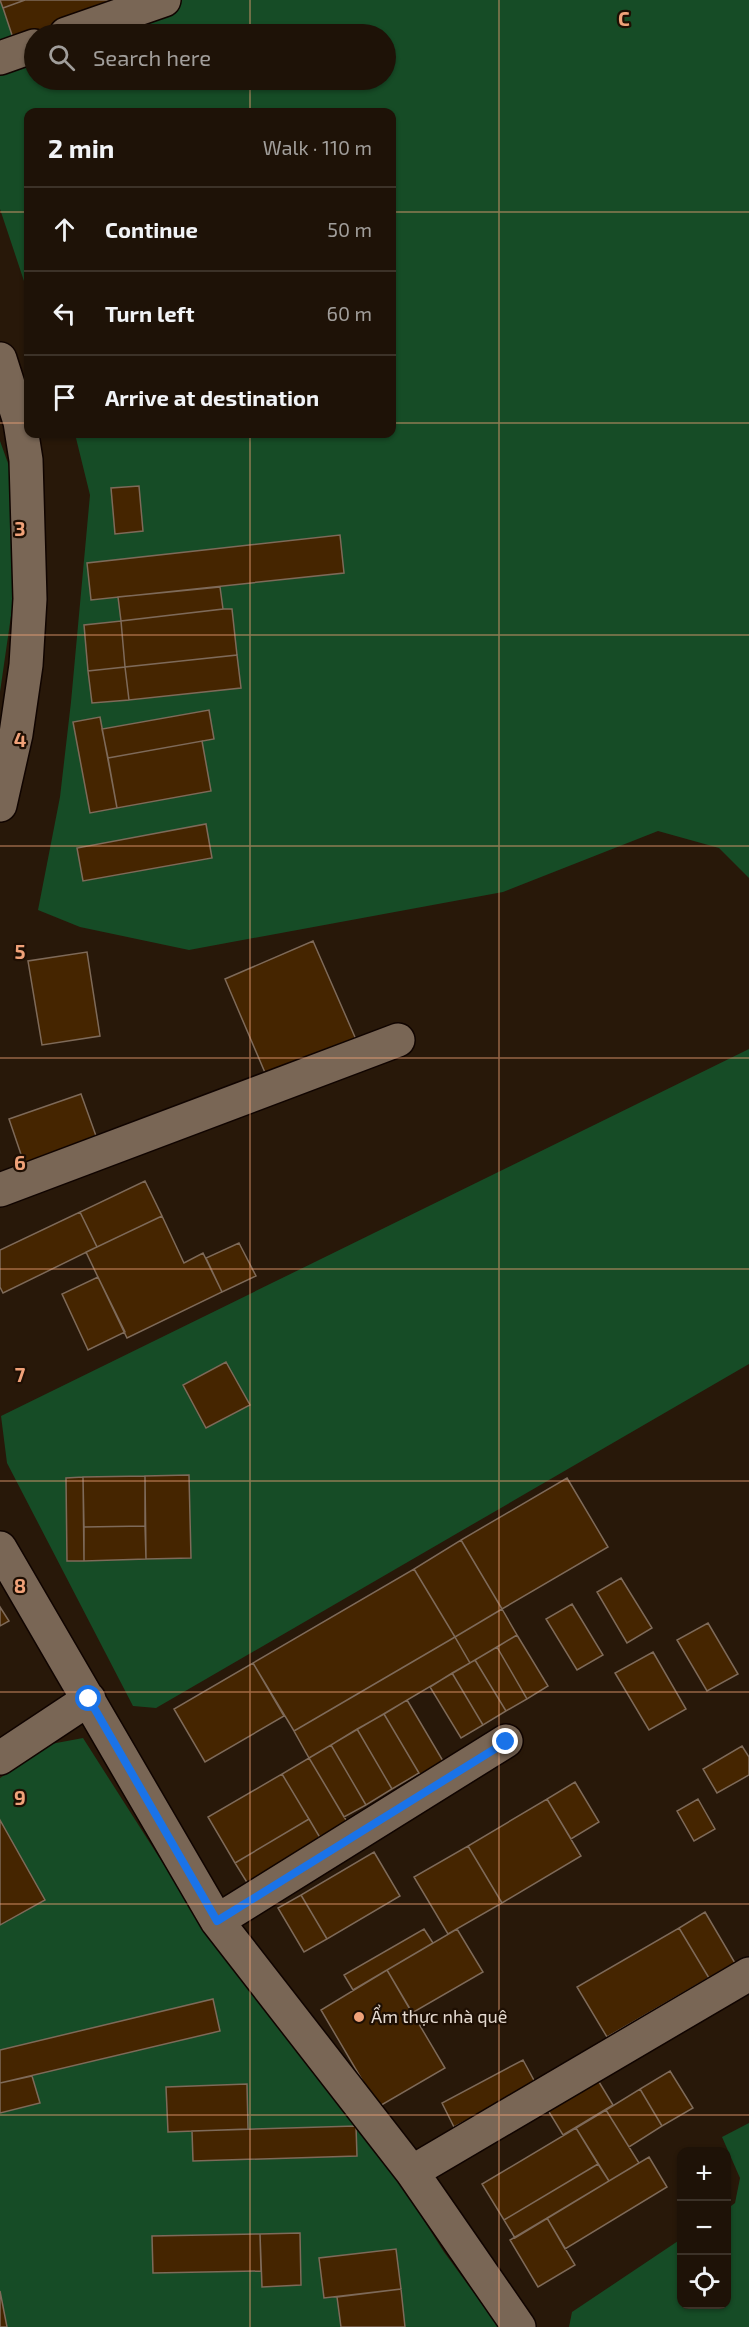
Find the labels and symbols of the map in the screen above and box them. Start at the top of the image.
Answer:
text: C [618,6,630,30]
text: 3 [14,516,26,540]
text: 4 [14,727,27,751]
text: 5 [14,939,26,963]
text: 6 [14,1150,26,1174]
text: 7 [15,1362,26,1386]
text: 8 [14,1573,26,1597]
route start [75,1685,101,1711]
route end [492,1728,518,1754]
text: 9 [14,1785,26,1809]
place label: Ẩm thực nhà quê [371,2004,508,2027]
marker: Ẩm thực nhà quê [352,2010,366,2024]

